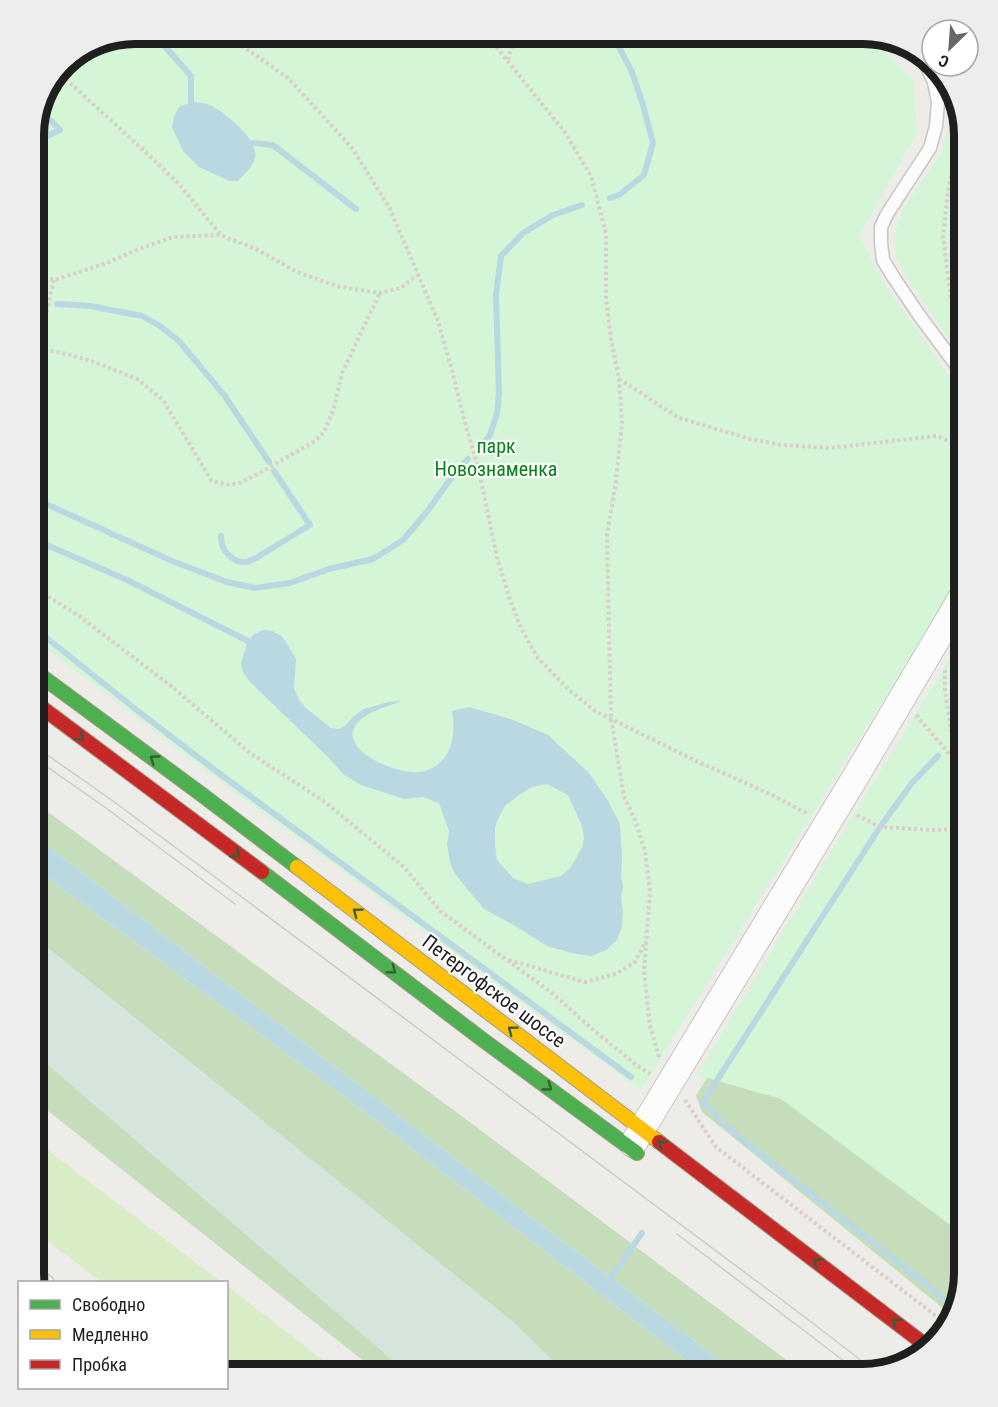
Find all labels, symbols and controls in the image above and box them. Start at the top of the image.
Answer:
north arrow [920,18,980,78]
text: С [936,51,952,72]
park label: парк Новознаменка [435,434,557,481]
one-way arrow [73,729,84,740]
one-way arrow [149,755,160,766]
one-way arrow [229,846,240,857]
one-way arrow [353,908,364,919]
street label: Петергофское шоссе [418,929,570,1053]
one-way arrow [385,963,396,974]
one-way arrow [508,1026,519,1037]
one-way arrow [541,1080,552,1091]
one-way arrow [658,1140,669,1151]
one-way arrow [813,1259,824,1270]
legend [18,1281,228,1389]
text: Свободно [72,1294,145,1315]
one-way arrow [892,1319,903,1330]
text: Медленно [72,1324,149,1345]
text: Пробка [72,1354,127,1375]

